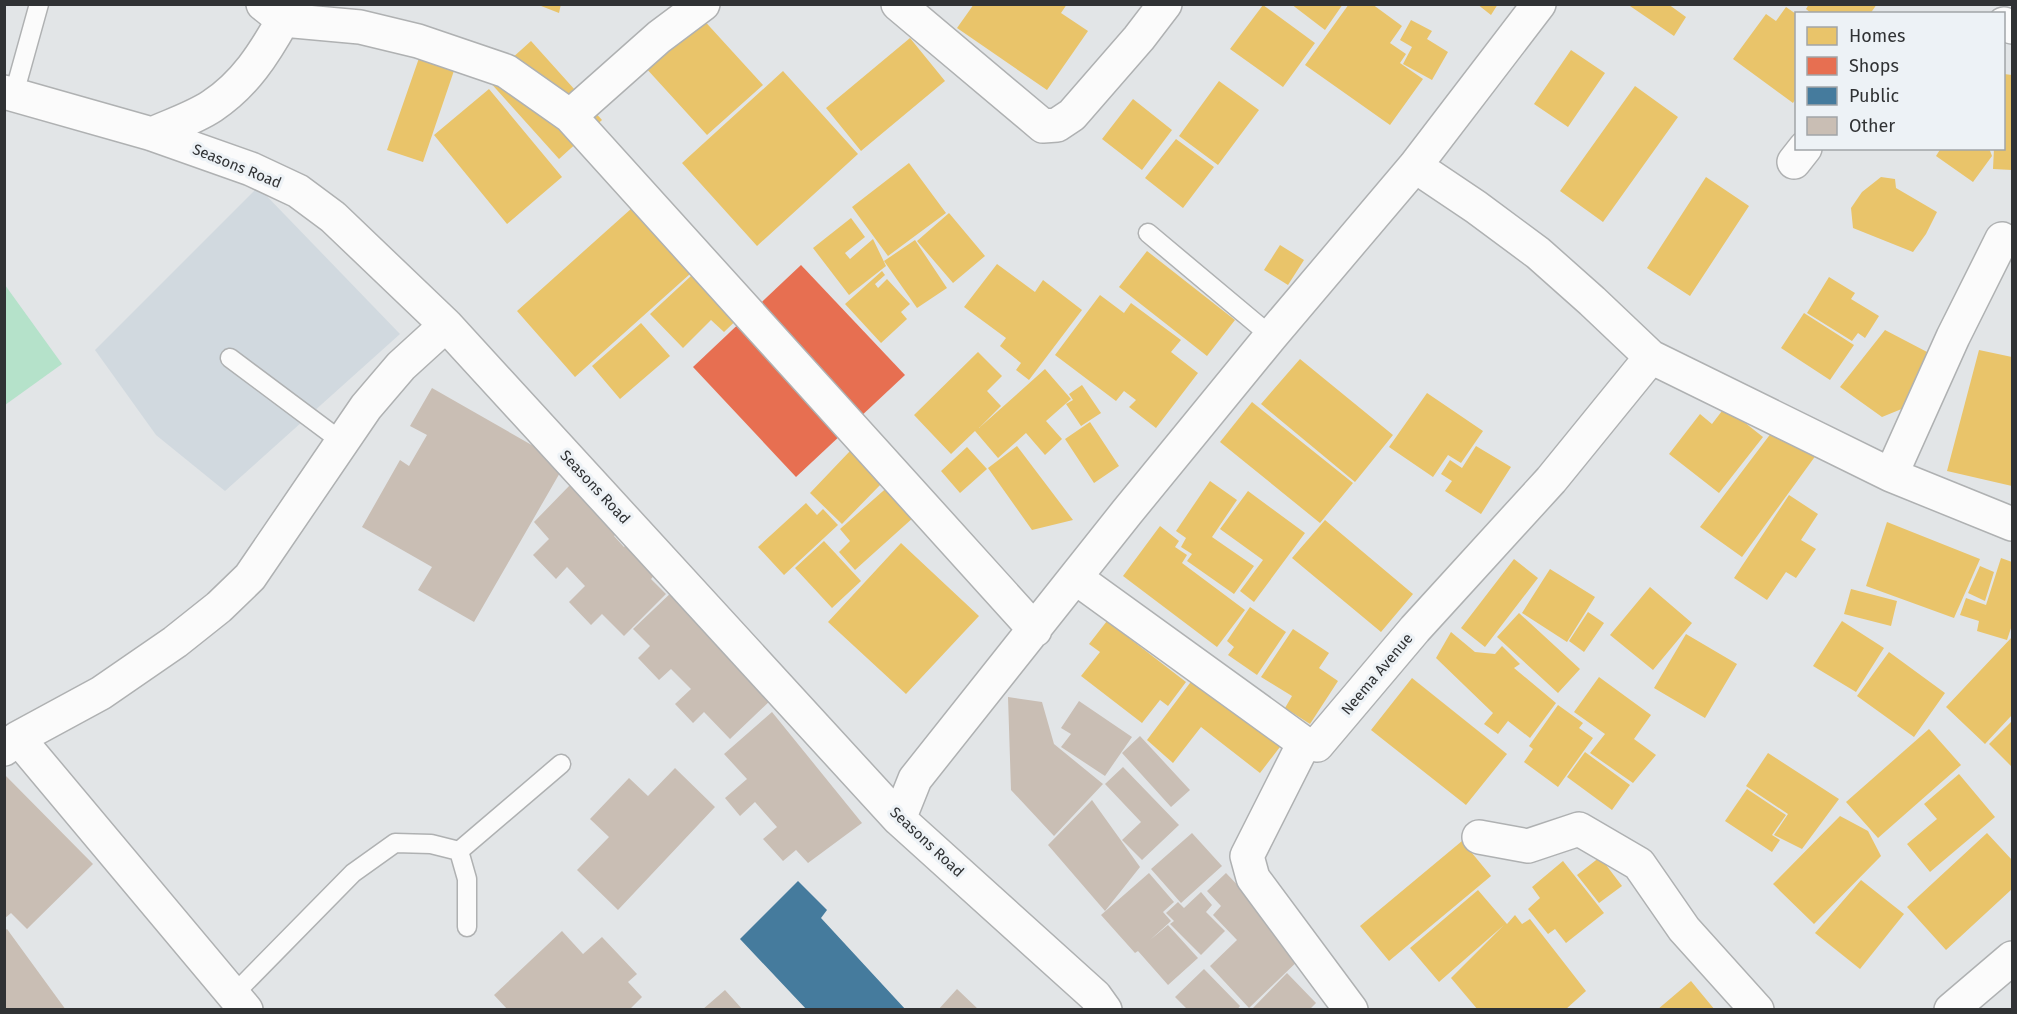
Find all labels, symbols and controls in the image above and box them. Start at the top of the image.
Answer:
legend [1795,12,2005,150]
text: Homes [1849,25,1905,47]
text: Shops [1849,55,1899,77]
text: Public [1849,85,1899,107]
text: Other [1849,115,1895,137]
street label: Seasons Road [190,140,284,192]
street label: Seasons Road [556,446,634,528]
street label: Neema Avenue [1338,629,1416,719]
street label: Seasons Road [886,803,968,881]

